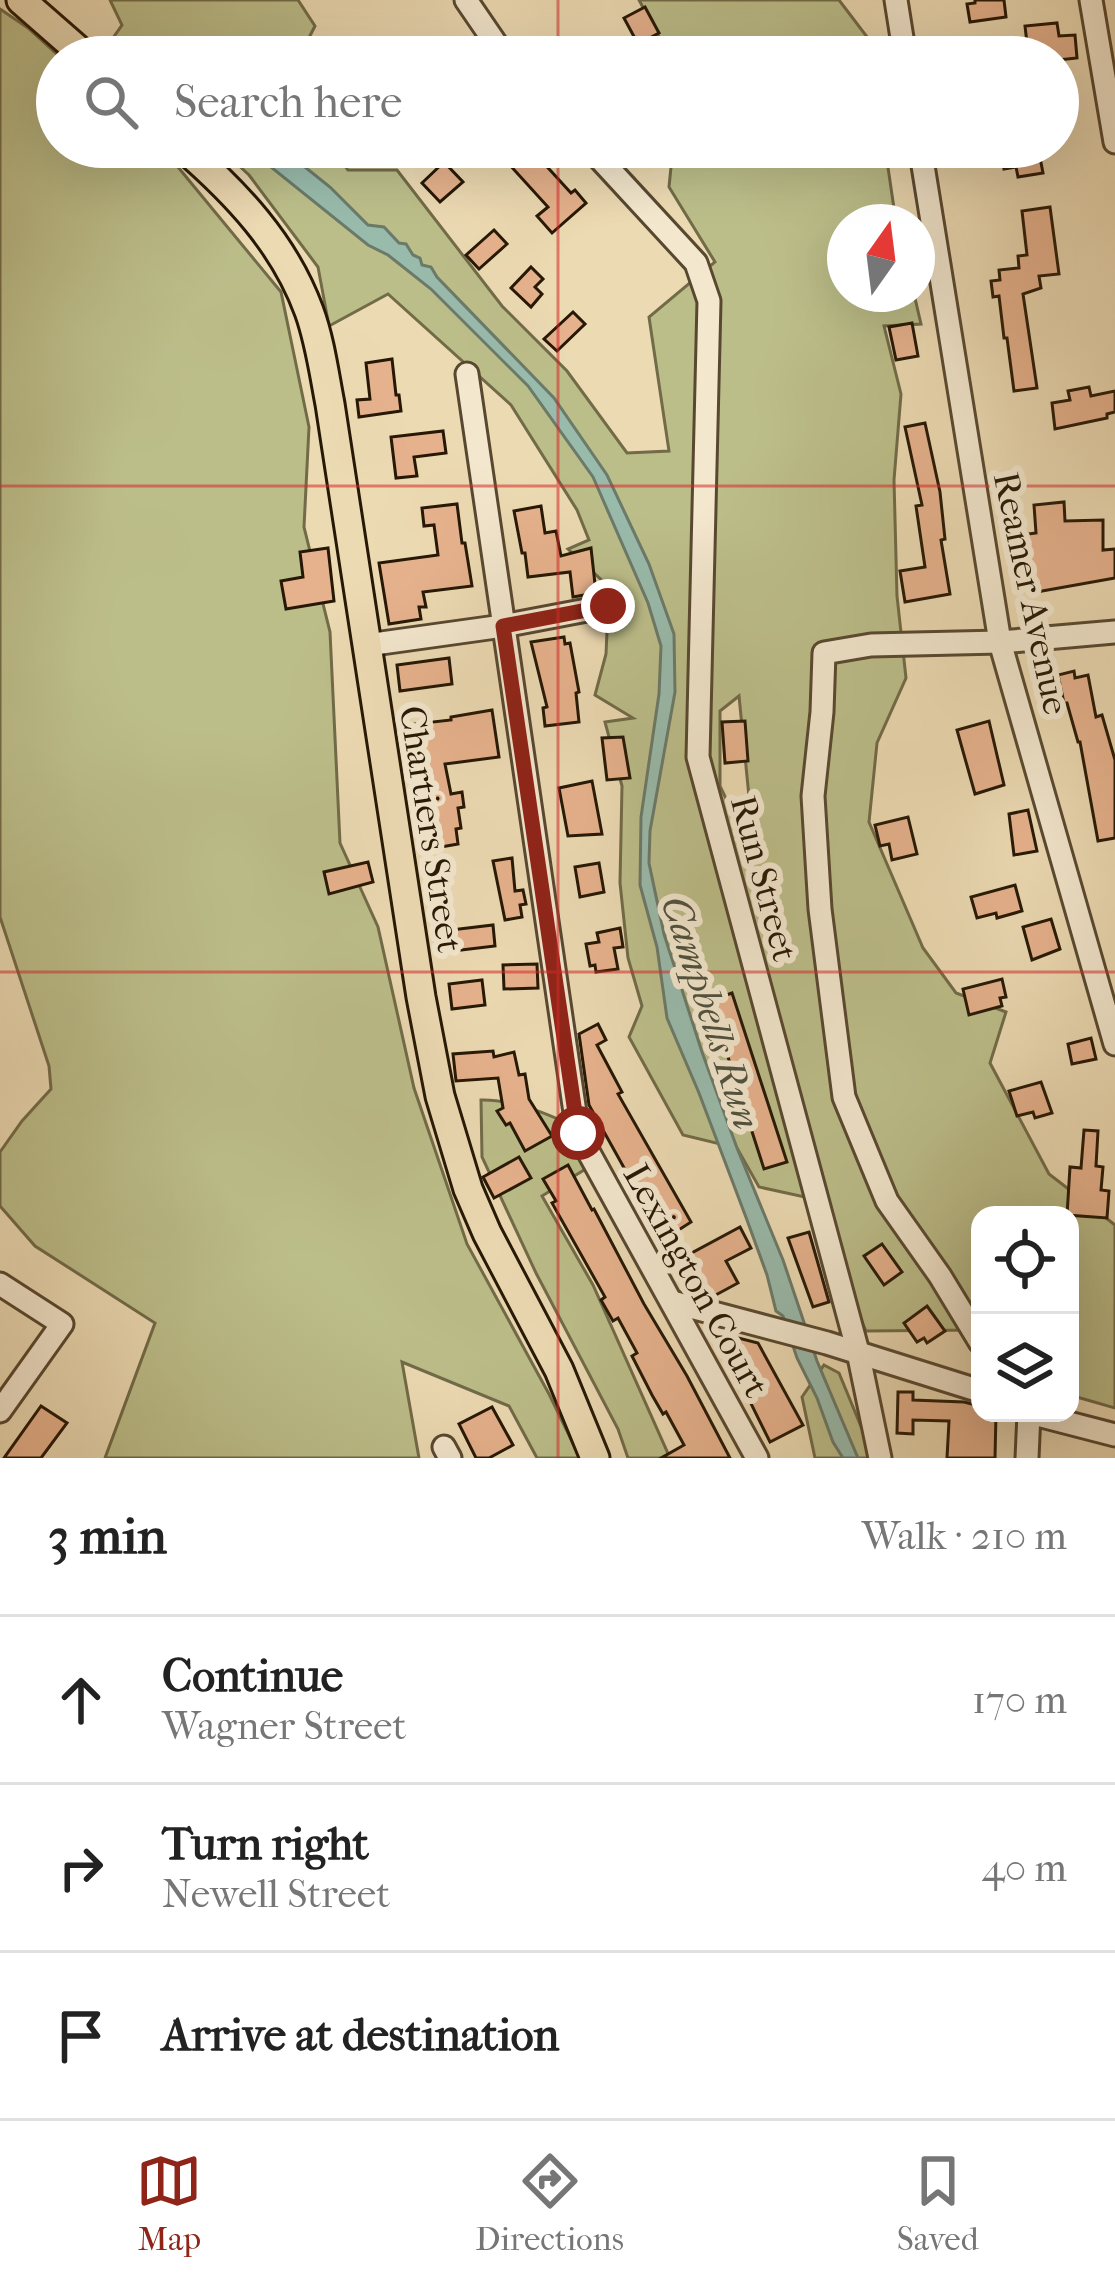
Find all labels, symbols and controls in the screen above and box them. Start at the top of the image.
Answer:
search box [36,36,1079,168]
icon: search [78,69,144,135]
text: Search here [174,76,402,129]
north arrow [827,204,935,312]
street label: Reamer Avenue [985,468,1077,718]
route end [581,579,635,633]
street label: Chartiers Street [391,703,471,956]
street label: Run Street [722,791,806,966]
water label: Campbells Run [652,890,770,1135]
route start [551,1106,605,1160]
street label: Lexington Court [615,1157,778,1404]
map controls [971,1206,1079,1422]
button: locate [971,1206,1079,1314]
button: layers [971,1314,1079,1422]
text: 3 min [48,1506,167,1566]
text: Walk · 210 m [862,1513,1067,1559]
text: Continue [162,1650,343,1703]
icon: ahead [48,1667,114,1733]
text: 170 m [972,1677,1067,1723]
text: Wagner Street [162,1703,406,1749]
text: Turn right [162,1818,369,1871]
icon: right [48,1835,114,1901]
text: 40 m [982,1845,1067,1891]
text: Newell Street [162,1871,390,1917]
icon: arrive [48,2003,114,2069]
text: Arrive at destination [162,2009,559,2062]
tab: Map [136,2148,202,2259]
tab: Directions [475,2148,624,2259]
tab: Saved [897,2148,979,2259]

